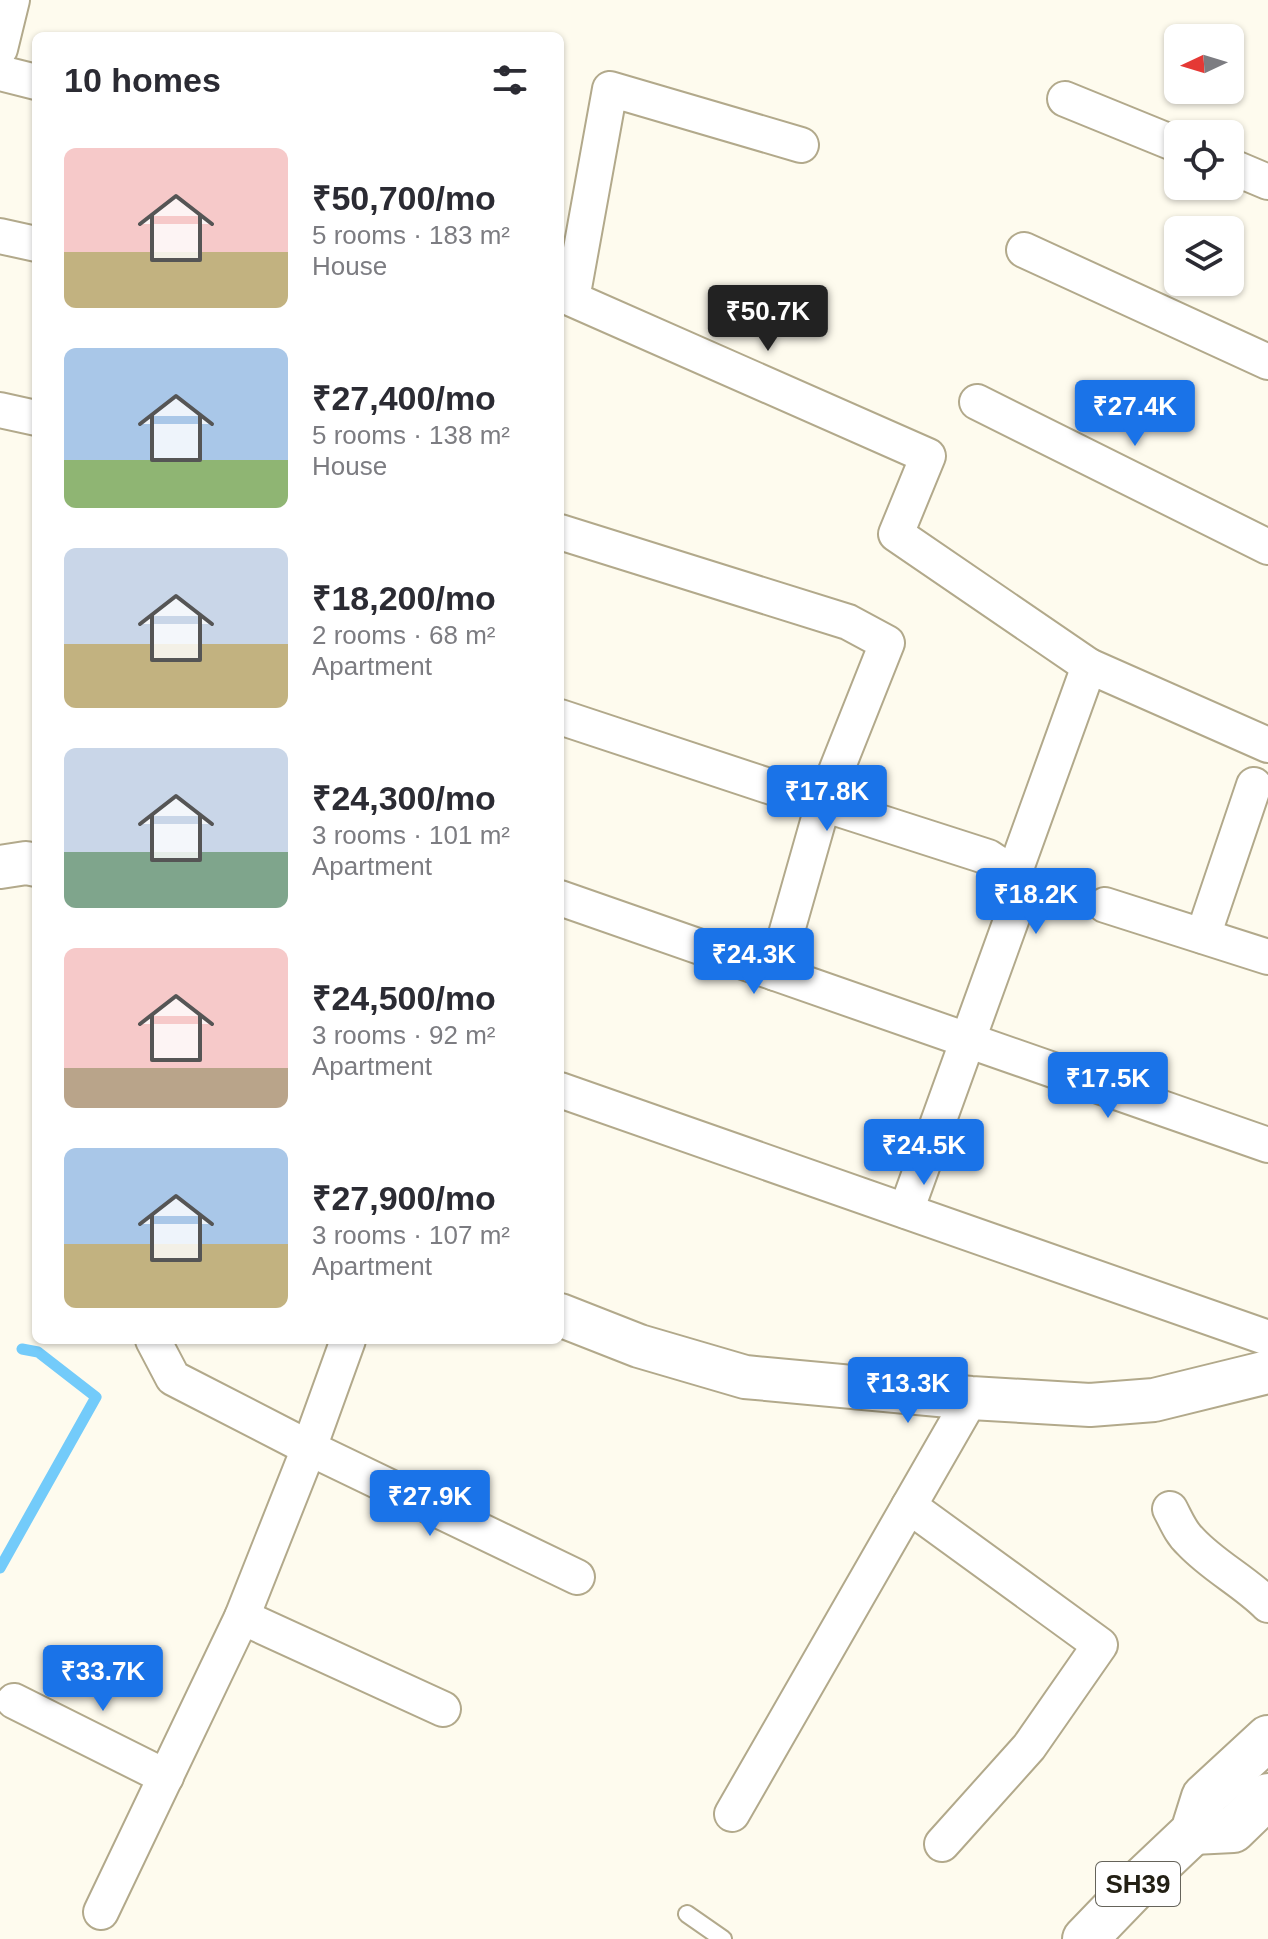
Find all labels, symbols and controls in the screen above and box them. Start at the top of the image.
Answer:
north arrow [1164,24,1244,104]
map controls [1164,24,1244,296]
icon: filters [488,58,532,102]
text: 10 homes [64,61,221,99]
button: locate [1164,120,1244,200]
text: ₹50,700/mo [312,179,496,217]
icon: home [128,180,224,276]
button: layers [1164,216,1244,296]
text: 5 rooms · 183 m² [312,220,510,250]
text: House [312,251,387,281]
pin: ₹50.7K [703,285,833,353]
text: ₹50.7K [726,296,810,326]
text: ₹27,400/mo [312,379,496,417]
icon: home [128,380,224,476]
pin: ₹27.4K [1070,380,1200,448]
text: ₹27.4K [1093,391,1177,421]
text: 5 rooms · 138 m² [312,420,510,450]
text: House [312,451,387,481]
text: ₹18,200/mo [312,579,496,617]
icon: home [128,580,224,676]
text: 2 rooms · 68 m² [312,620,496,650]
text: Apartment [312,651,432,681]
pin: ₹17.8K [762,765,892,833]
text: ₹17.8K [785,776,869,806]
text: ₹24,300/mo [312,779,496,817]
icon: home [128,780,224,876]
text: 3 rooms · 101 m² [312,820,510,850]
text: Apartment [312,851,432,881]
pin: ₹18.2K [971,868,1101,936]
text: ₹18.2K [994,879,1078,909]
pin: ₹24.3K [689,928,819,996]
text: ₹24.3K [712,939,796,969]
text: ₹24,500/mo [312,979,496,1017]
icon: home [128,980,224,1076]
text: 3 rooms · 92 m² [312,1020,496,1050]
text: Apartment [312,1051,432,1081]
pin: ₹17.5K [1043,1052,1173,1120]
text: ₹17.5K [1066,1063,1150,1093]
pin: ₹24.5K [859,1119,989,1187]
text: ₹24.5K [882,1130,966,1160]
text: ₹27,900/mo [312,1179,496,1217]
icon: home [128,1180,224,1276]
text: 3 rooms · 107 m² [312,1220,510,1250]
text: Apartment [312,1251,432,1281]
pin: ₹13.3K [843,1357,973,1425]
text: ₹13.3K [866,1368,950,1398]
pin: ₹27.9K [365,1470,495,1538]
text: ₹27.9K [388,1481,472,1511]
pin: ₹33.7K [38,1645,168,1713]
text: ₹33.7K [61,1656,145,1686]
road number: SH39 [1096,1862,1180,1906]

